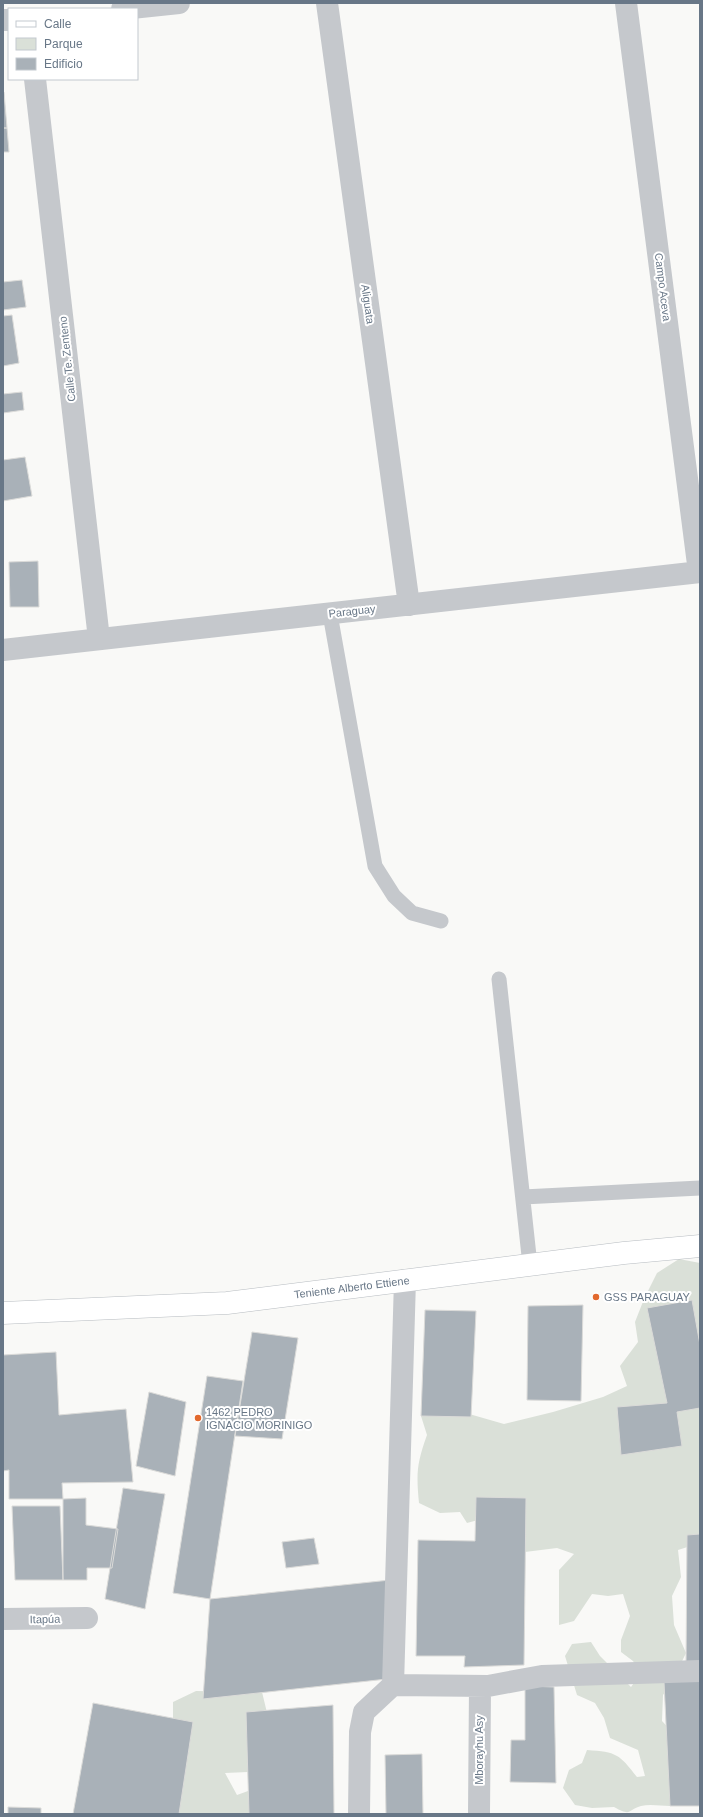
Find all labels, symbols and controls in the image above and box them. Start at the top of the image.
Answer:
legend [8,8,138,80]
text: Calle [44,17,72,31]
text: Parque [44,37,83,51]
text: Edificio [44,57,83,71]
street label: Campo Aceva [653,252,673,323]
street label: Aliguata [359,283,377,325]
street label: Calle Te. Zenteno [57,316,77,402]
street label: Paraguay [328,603,377,619]
street label: Teniente Alberto Ettiene [293,1274,410,1301]
place label: GSS PARAGUAY [604,1291,690,1303]
marker: GSS PARAGUAY [591,1292,601,1302]
place label: 1462 PEDRO IGNACIO MORINIGO [206,1406,313,1431]
marker: 1462 PEDRO IGNACIO MORINIGO [193,1413,203,1423]
street label: Itapúa [30,1613,61,1625]
street label: Mborayhu Asy [473,1715,485,1785]

